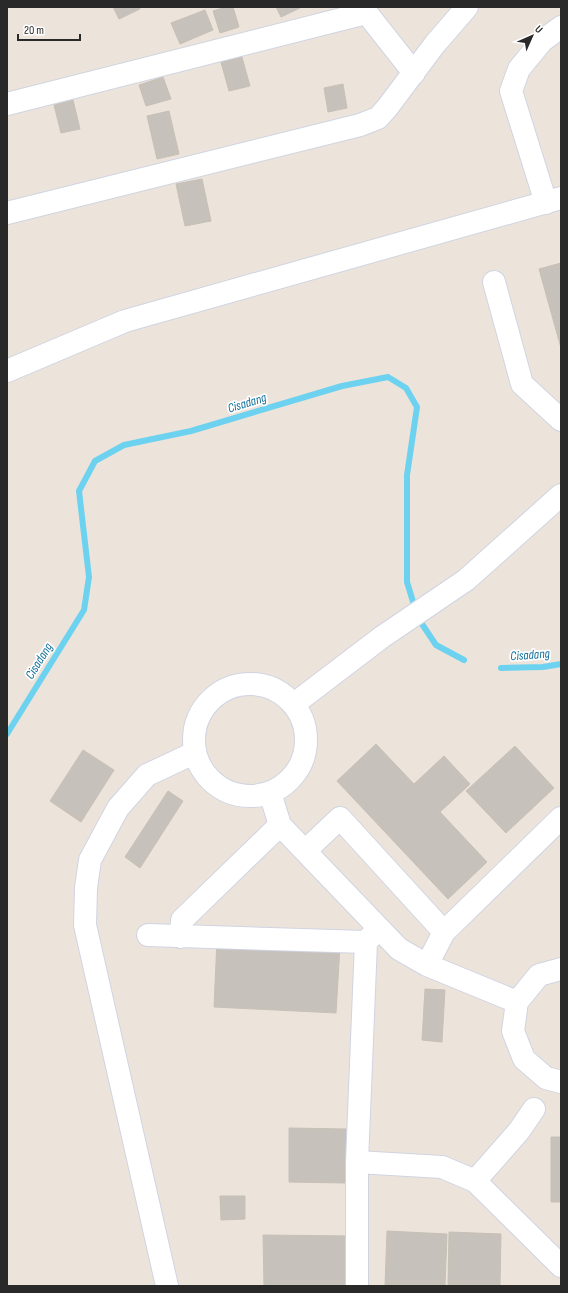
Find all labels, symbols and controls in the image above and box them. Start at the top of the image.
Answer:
scale bar [18,16,80,42]
north arrow [512,16,552,56]
text: 20 m [24,23,44,38]
text: U [532,23,546,36]
water label: Cisadang [226,389,269,416]
water label: Cisadang [22,639,57,682]
water label: Cisadang [510,646,551,664]

